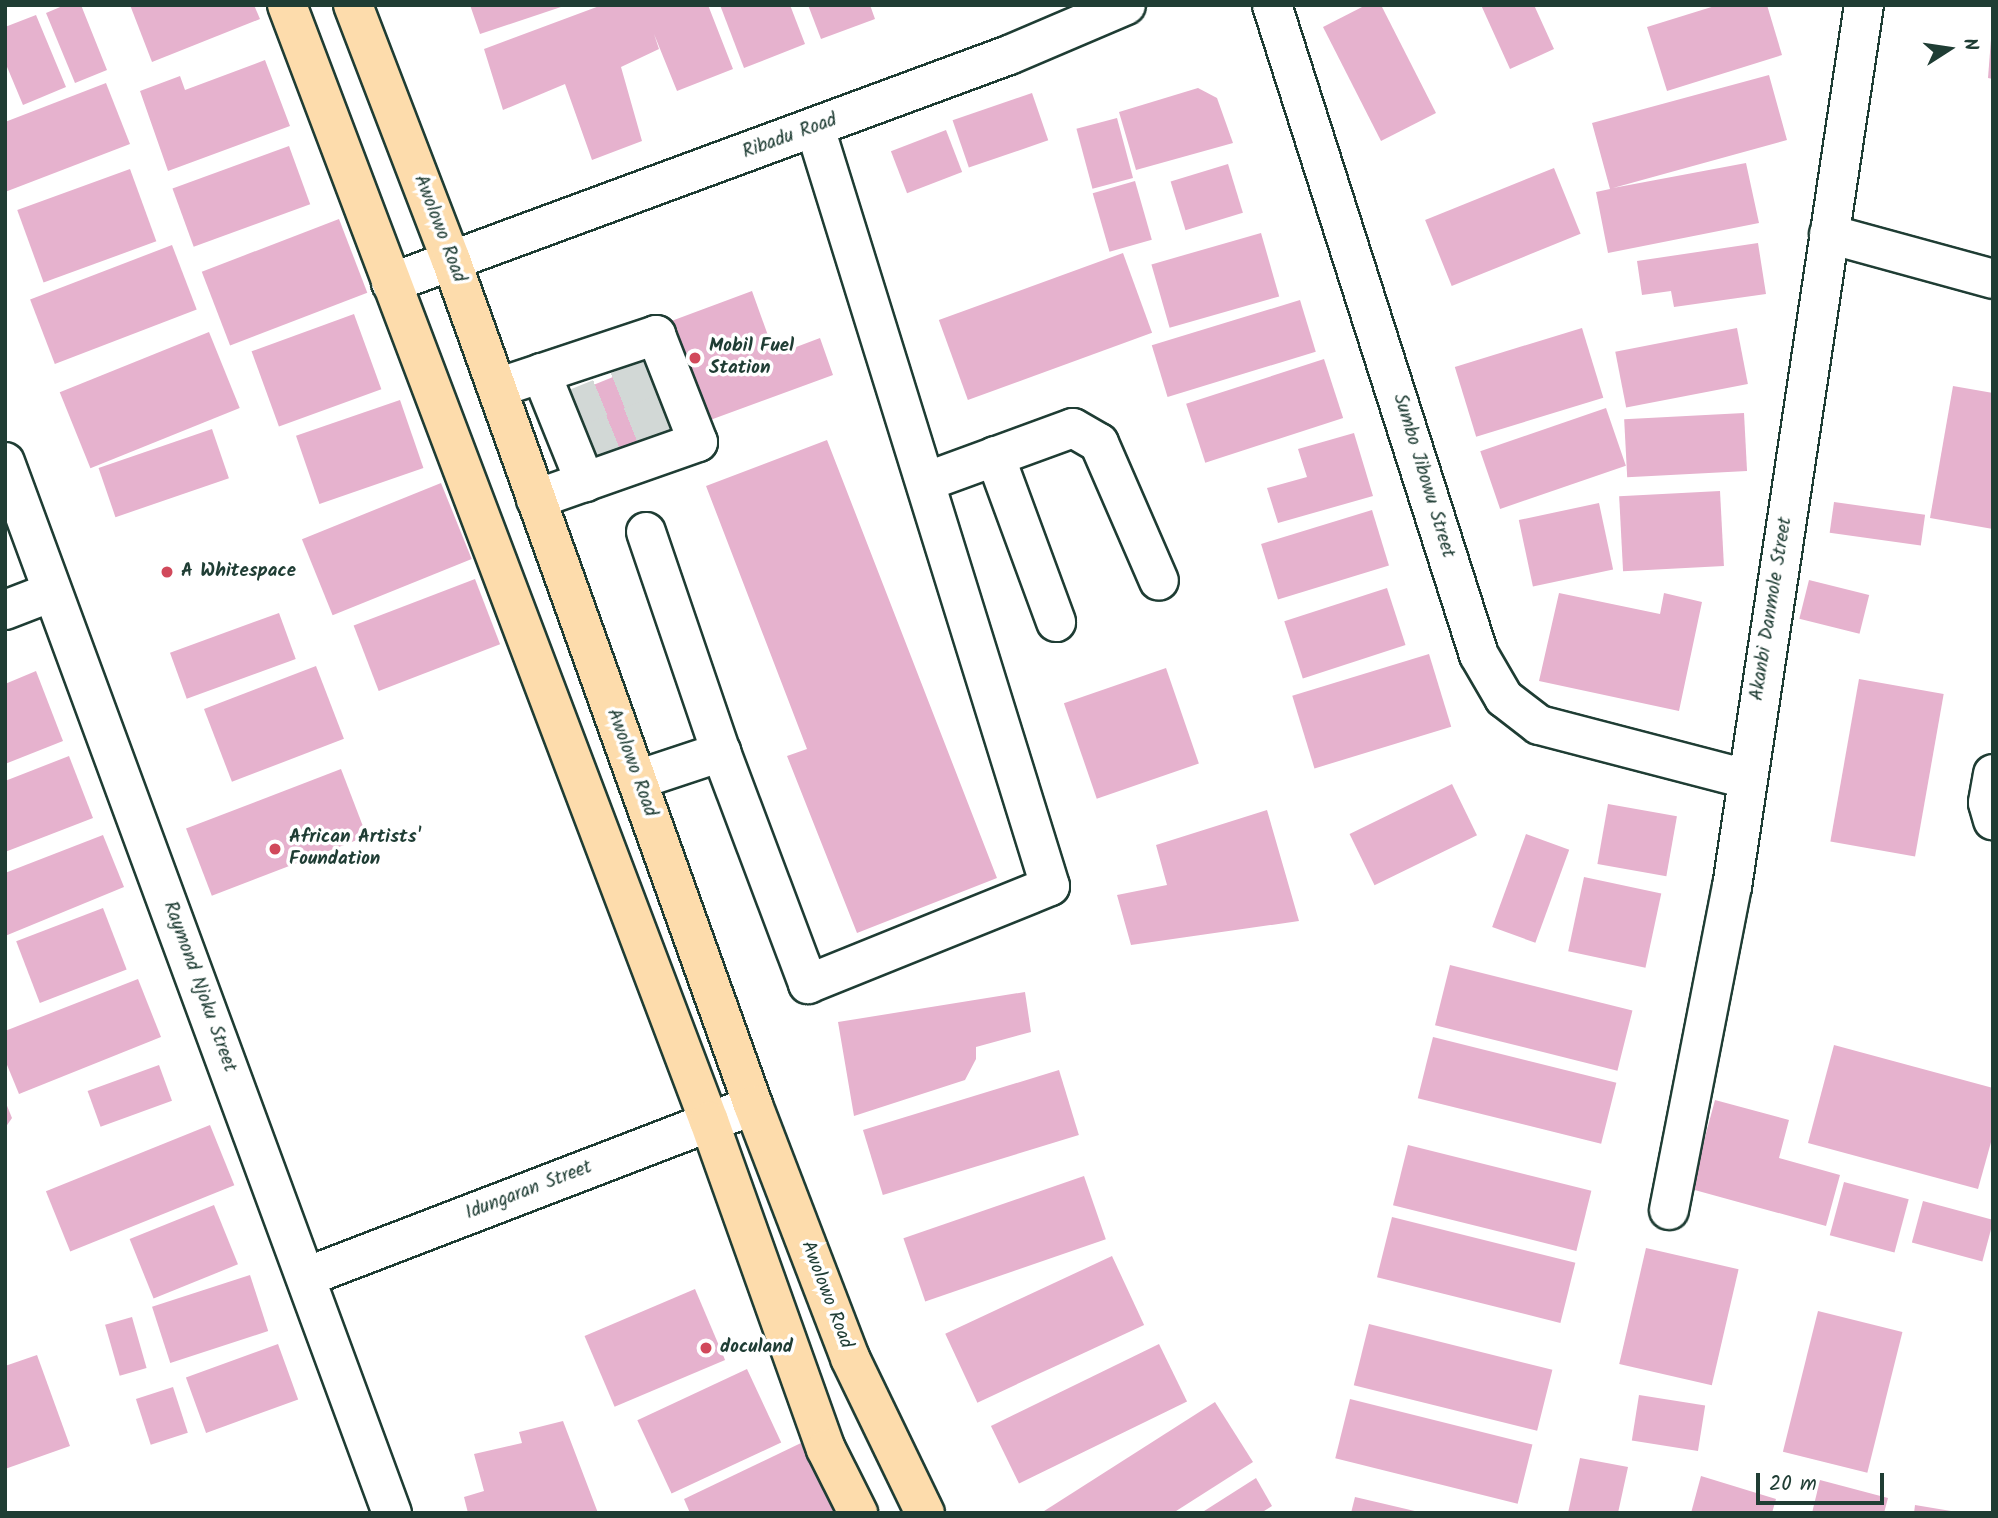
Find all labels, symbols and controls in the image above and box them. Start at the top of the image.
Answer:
north arrow [1914,14,1984,84]
text: N [1954,36,1985,54]
street label: Ribadu Road [740,109,840,165]
street label: Awolowo Road [408,172,470,286]
place label: Mobil Fuel Station [709,336,794,380]
marker: Mobil Fuel Station [687,350,703,366]
street label: Sumbo Jibowu Street [1387,391,1459,561]
street label: Akanbi Danmole Street [1746,516,1798,702]
place label: A Whitespace [181,561,296,583]
marker: A Whitespace [159,564,175,580]
street label: Awolowo Road [601,706,661,820]
place label: African Artists' Foundation [289,827,421,871]
marker: African Artists' Foundation [267,841,283,857]
street label: Raymond Njoku Street [158,899,240,1075]
street label: Idungaran Street [463,1156,595,1226]
street label: Awolowo Road [795,1238,857,1352]
place label: doculand [720,1337,793,1359]
marker: doculand [698,1340,714,1356]
scale bar [1760,1458,1888,1502]
text: 20 m [1769,1468,1817,1501]

